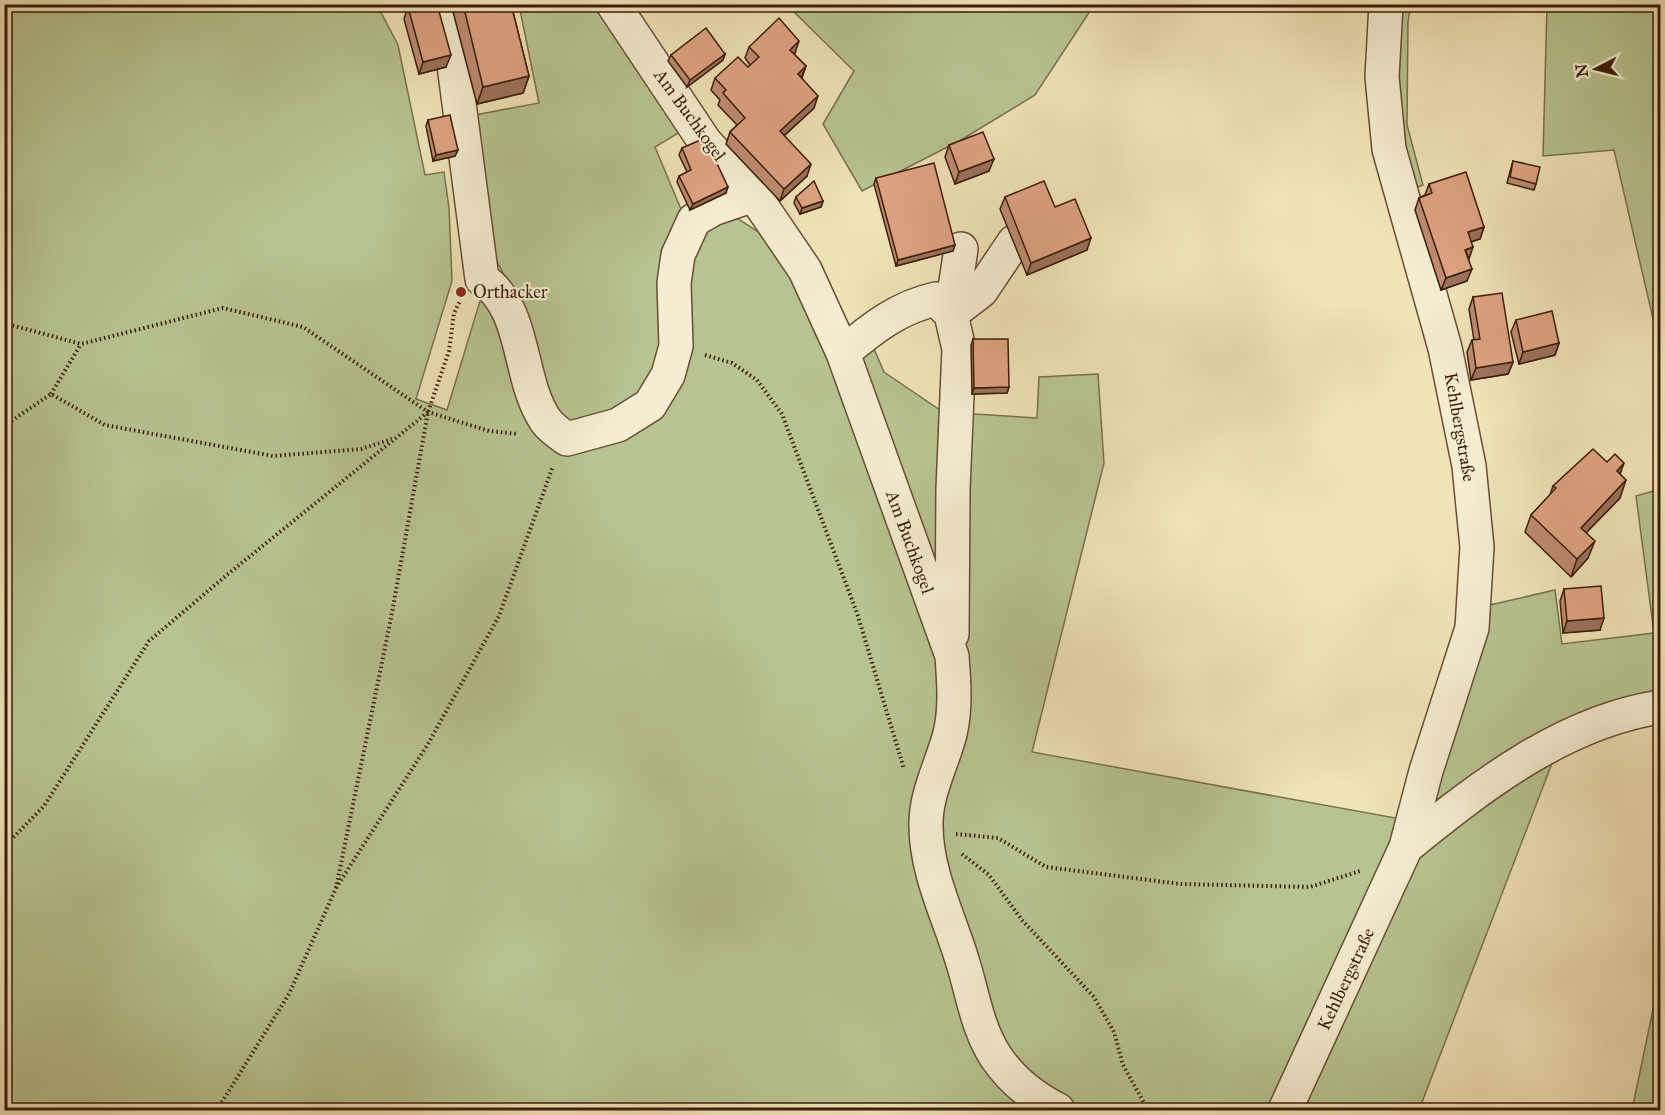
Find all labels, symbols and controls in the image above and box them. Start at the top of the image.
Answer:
north arrow [1566,39,1626,99]
text: N [1571,62,1592,79]
street label: Am Buchkogel [648,64,731,166]
place label: Orthacker [473,281,548,303]
marker: Orthacker [454,285,468,299]
street label: Kehlbergstraße [1439,371,1480,483]
street label: Am Buchkogel [880,486,939,597]
street label: Kehlbergstraße [1313,924,1380,1034]

